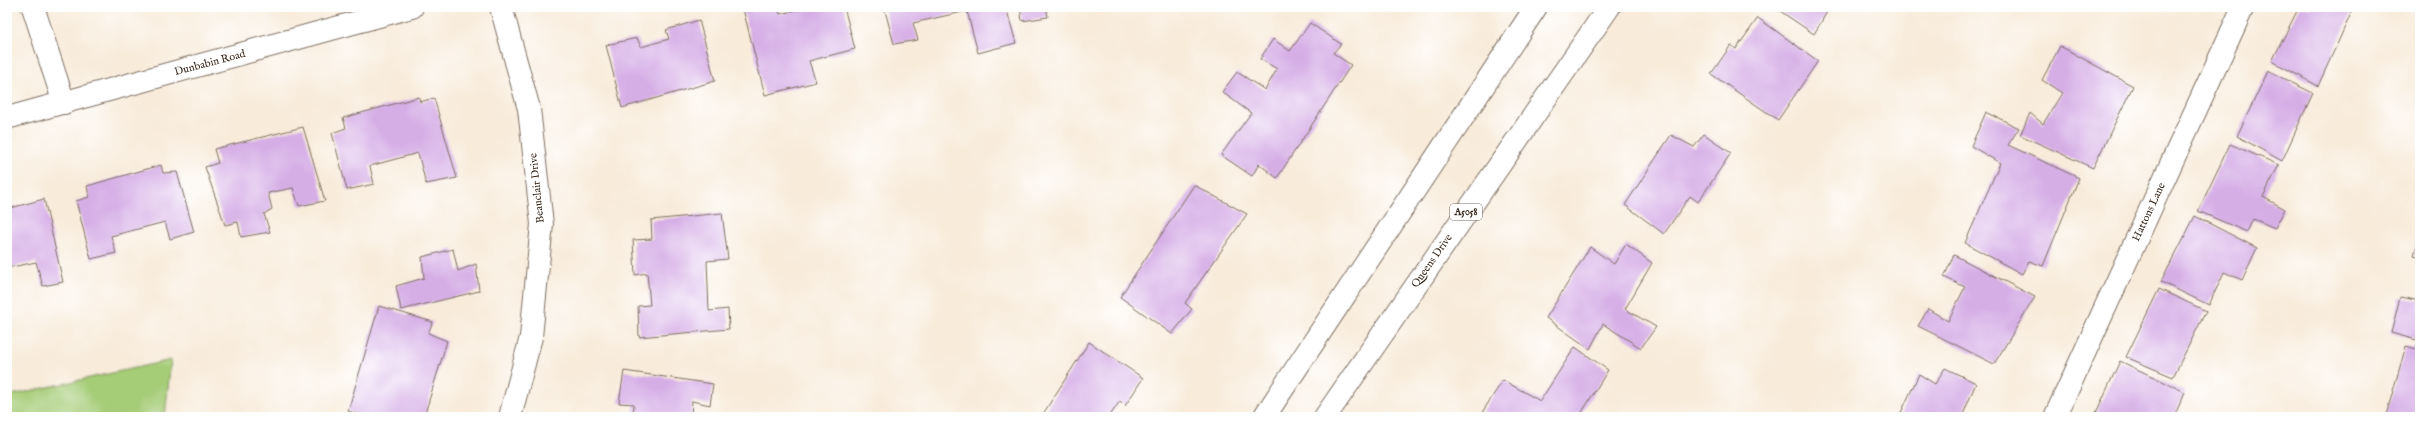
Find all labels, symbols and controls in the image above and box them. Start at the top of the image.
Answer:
street label: Dunbabin Road [173,47,247,79]
street label: Beauclair Drive [526,152,548,224]
street label: Hattons Lane [2129,180,2169,244]
road number: A5058 [1450,204,1482,220]
street label: Queens Drive [1408,231,1456,291]

